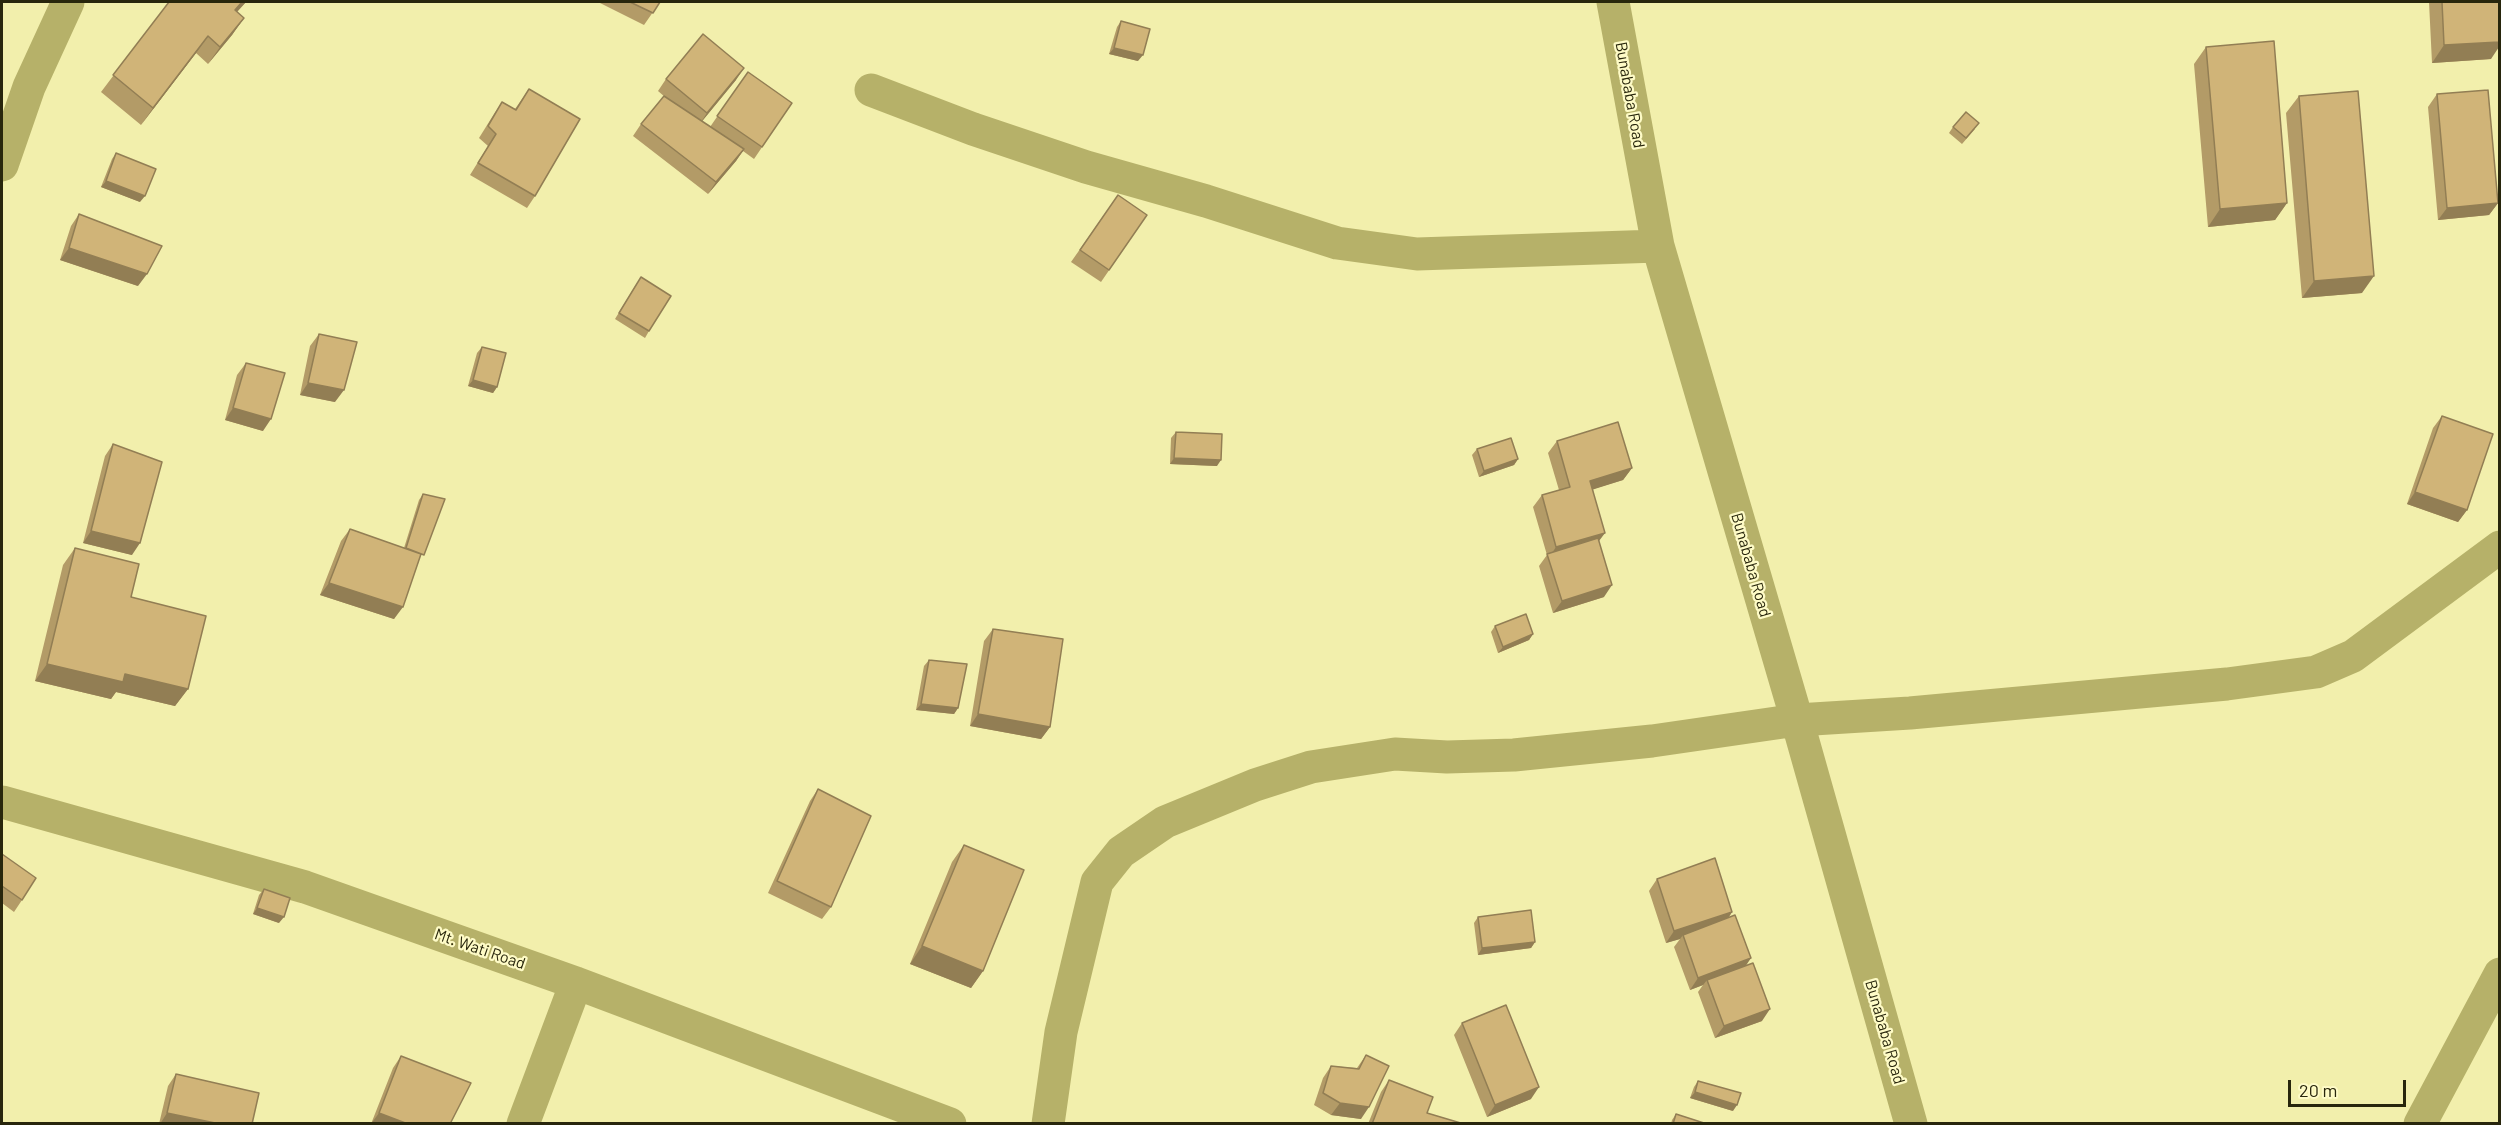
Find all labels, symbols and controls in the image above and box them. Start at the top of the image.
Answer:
street label: Bunababa Road [1611,40,1649,150]
street label: Bunababa Road [1727,511,1775,619]
street label: Mt. Wati Road [432,924,528,974]
street label: Bunababa Road [1861,978,1909,1086]
scale bar [2291,1068,2410,1106]
text: 20 m [2299,1079,2337,1101]

